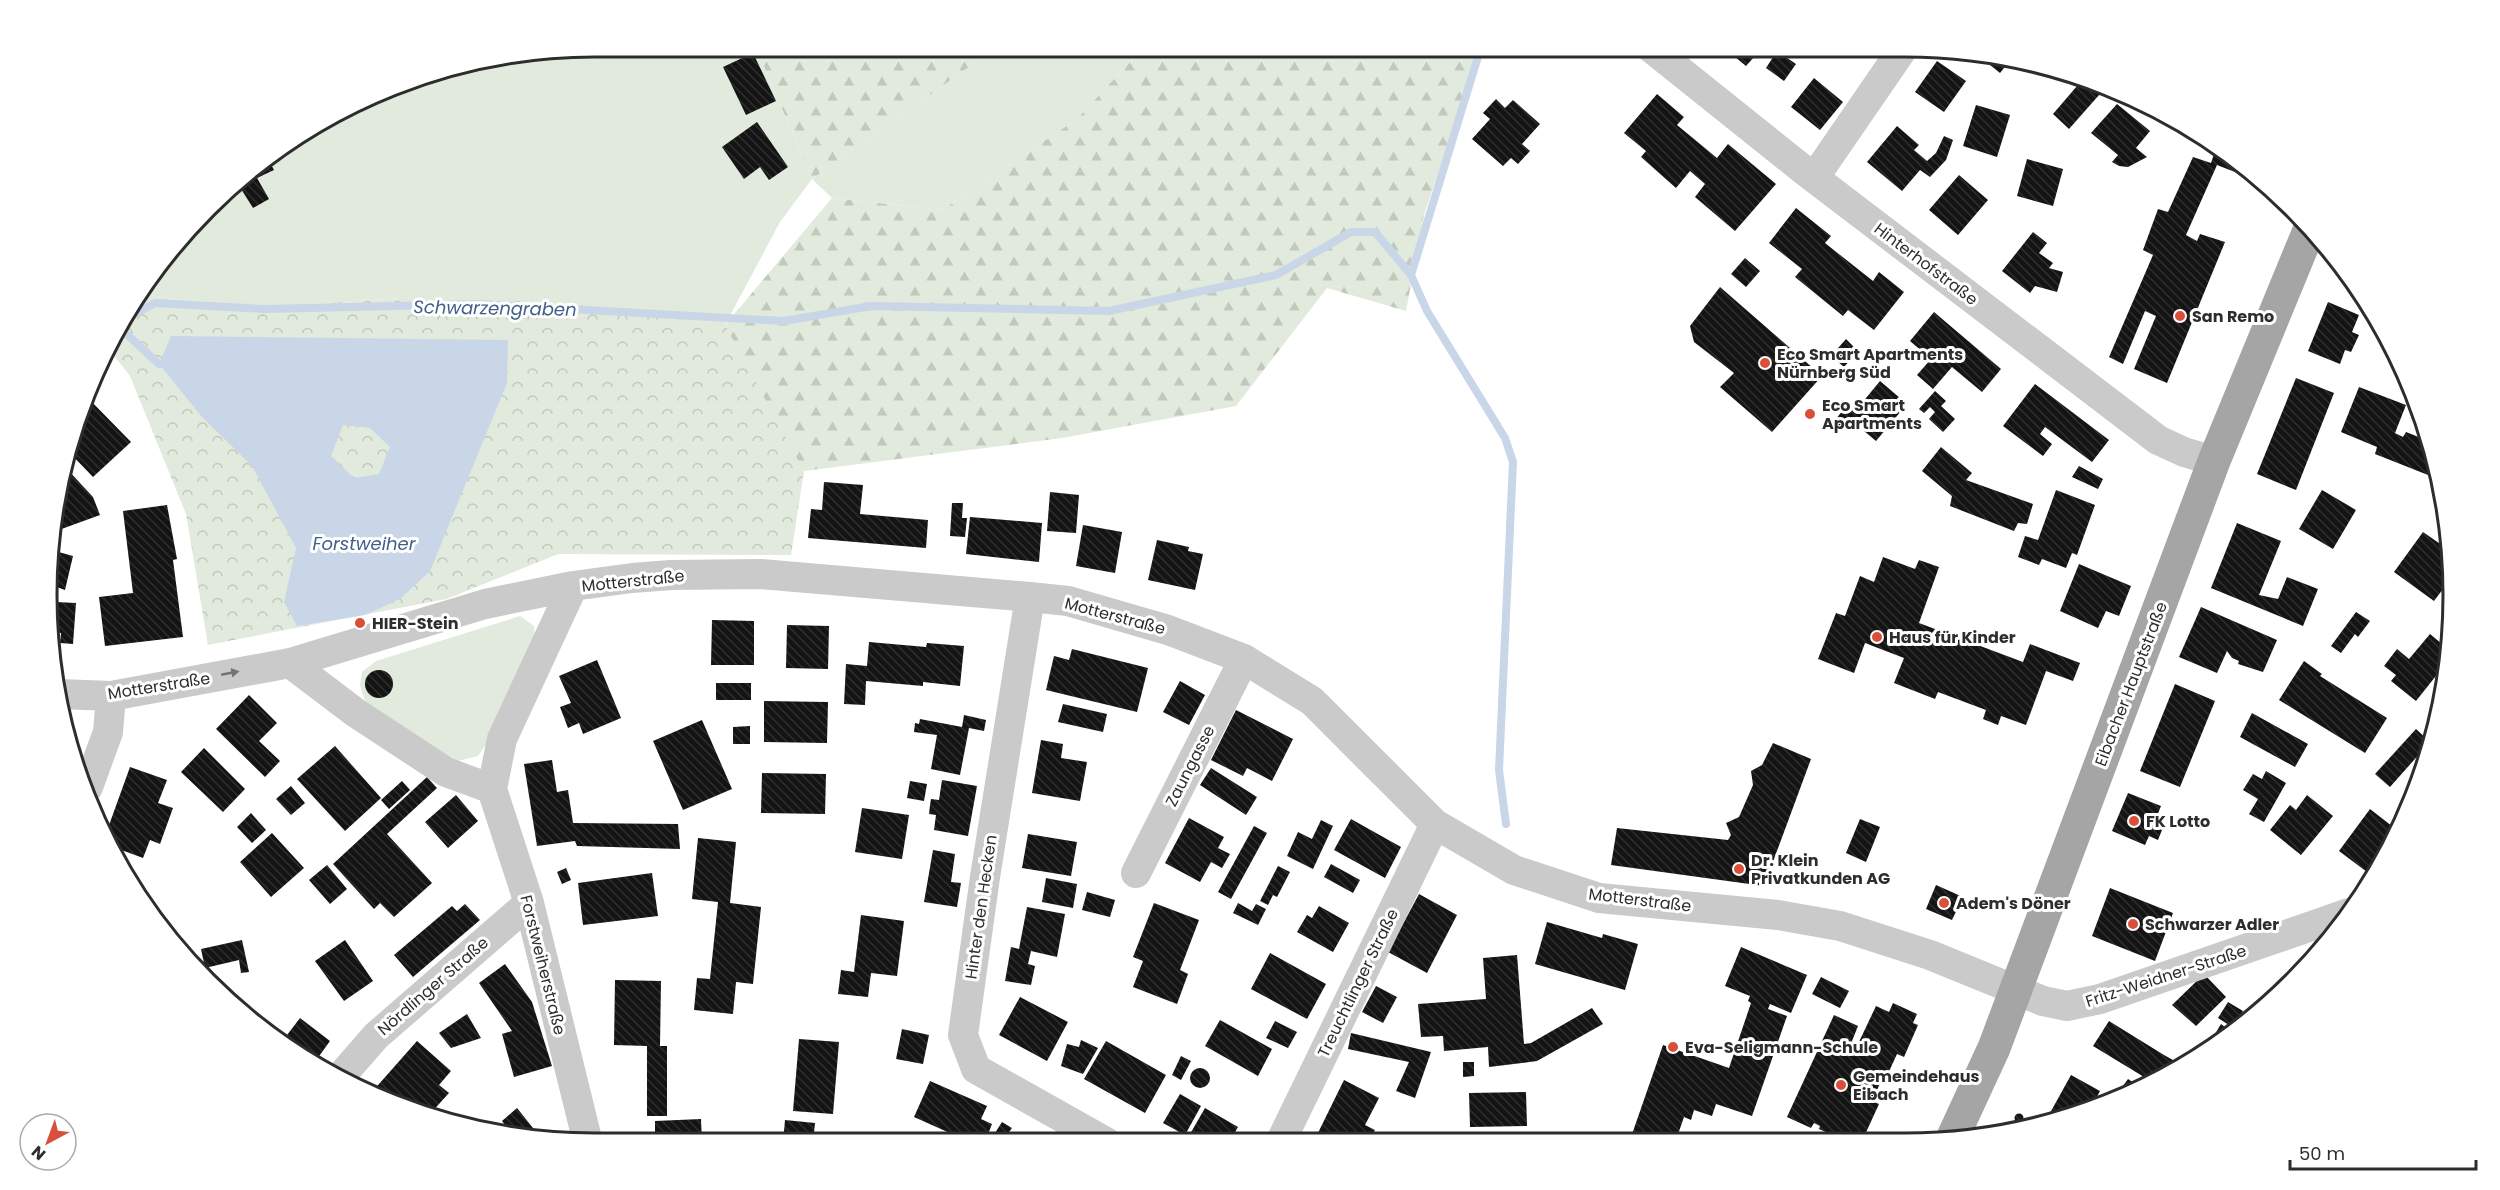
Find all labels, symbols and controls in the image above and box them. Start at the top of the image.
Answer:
street label: Hinterhofstraße [1869,217,1983,311]
water label: Schwarzengraben [413,294,577,322]
place label: San Remo [2192,305,2274,328]
marker: San Remo [2173,309,2187,323]
place label: Eco Smart Apartments Nürnberg Süd [1777,343,1963,384]
marker: Eco Smart Apartments Nürnberg Süd [1758,356,1772,370]
place label: Eco Smart Apartments [1822,394,1922,435]
marker: Eco Smart Apartments [1803,407,1817,421]
water label: Forstweiher [313,531,417,556]
street label: Motterstraße [580,564,686,598]
street label: Motterstraße [1062,592,1168,640]
street label: Eibacher Hauptstraße [2089,598,2173,770]
place label: HIER-Stein [372,612,458,635]
marker: HIER-Stein [353,616,367,630]
place label: Haus für Kinder [1889,626,2016,649]
marker: Haus für Kinder [1870,630,1884,644]
street label: Motterstraße [106,667,212,705]
one-way arrow [221,669,240,678]
street label: Zaungasse [1160,721,1220,811]
place label: FK Lotto [2146,810,2210,833]
marker: FK Lotto [2127,814,2141,828]
street label: Hinter den Hecken [959,833,1003,981]
place label: Dr. Klein Privatkunden AG [1751,849,1890,890]
marker: Dr. Klein Privatkunden AG [1732,862,1746,876]
street label: Motterstraße [1587,882,1693,918]
place label: Adem's Döner [1956,892,2071,915]
street label: Forstweiherstraße [515,893,572,1037]
marker: Adem's Döner [1937,896,1951,910]
street label: Treuchtlinger Straße [1312,905,1404,1061]
place label: Schwarzer Adler [2145,913,2279,936]
marker: Schwarzer Adler [2126,917,2140,931]
street label: Nördlinger Straße [373,931,493,1041]
street label: Fritz-Weidner-Straße [2083,939,2249,1013]
place label: Eva-Seligmann-Schule [1685,1036,1878,1059]
marker: Eva-Seligmann-Schule [1666,1040,1680,1054]
place label: Gemeindehaus Eibach [1853,1065,1980,1106]
marker: Gemeindehaus Eibach [1834,1078,1848,1092]
north arrow [18,1112,78,1172]
scale bar [2290,1133,2476,1171]
text: N [26,1140,51,1166]
text: 50 m [2299,1141,2345,1166]

